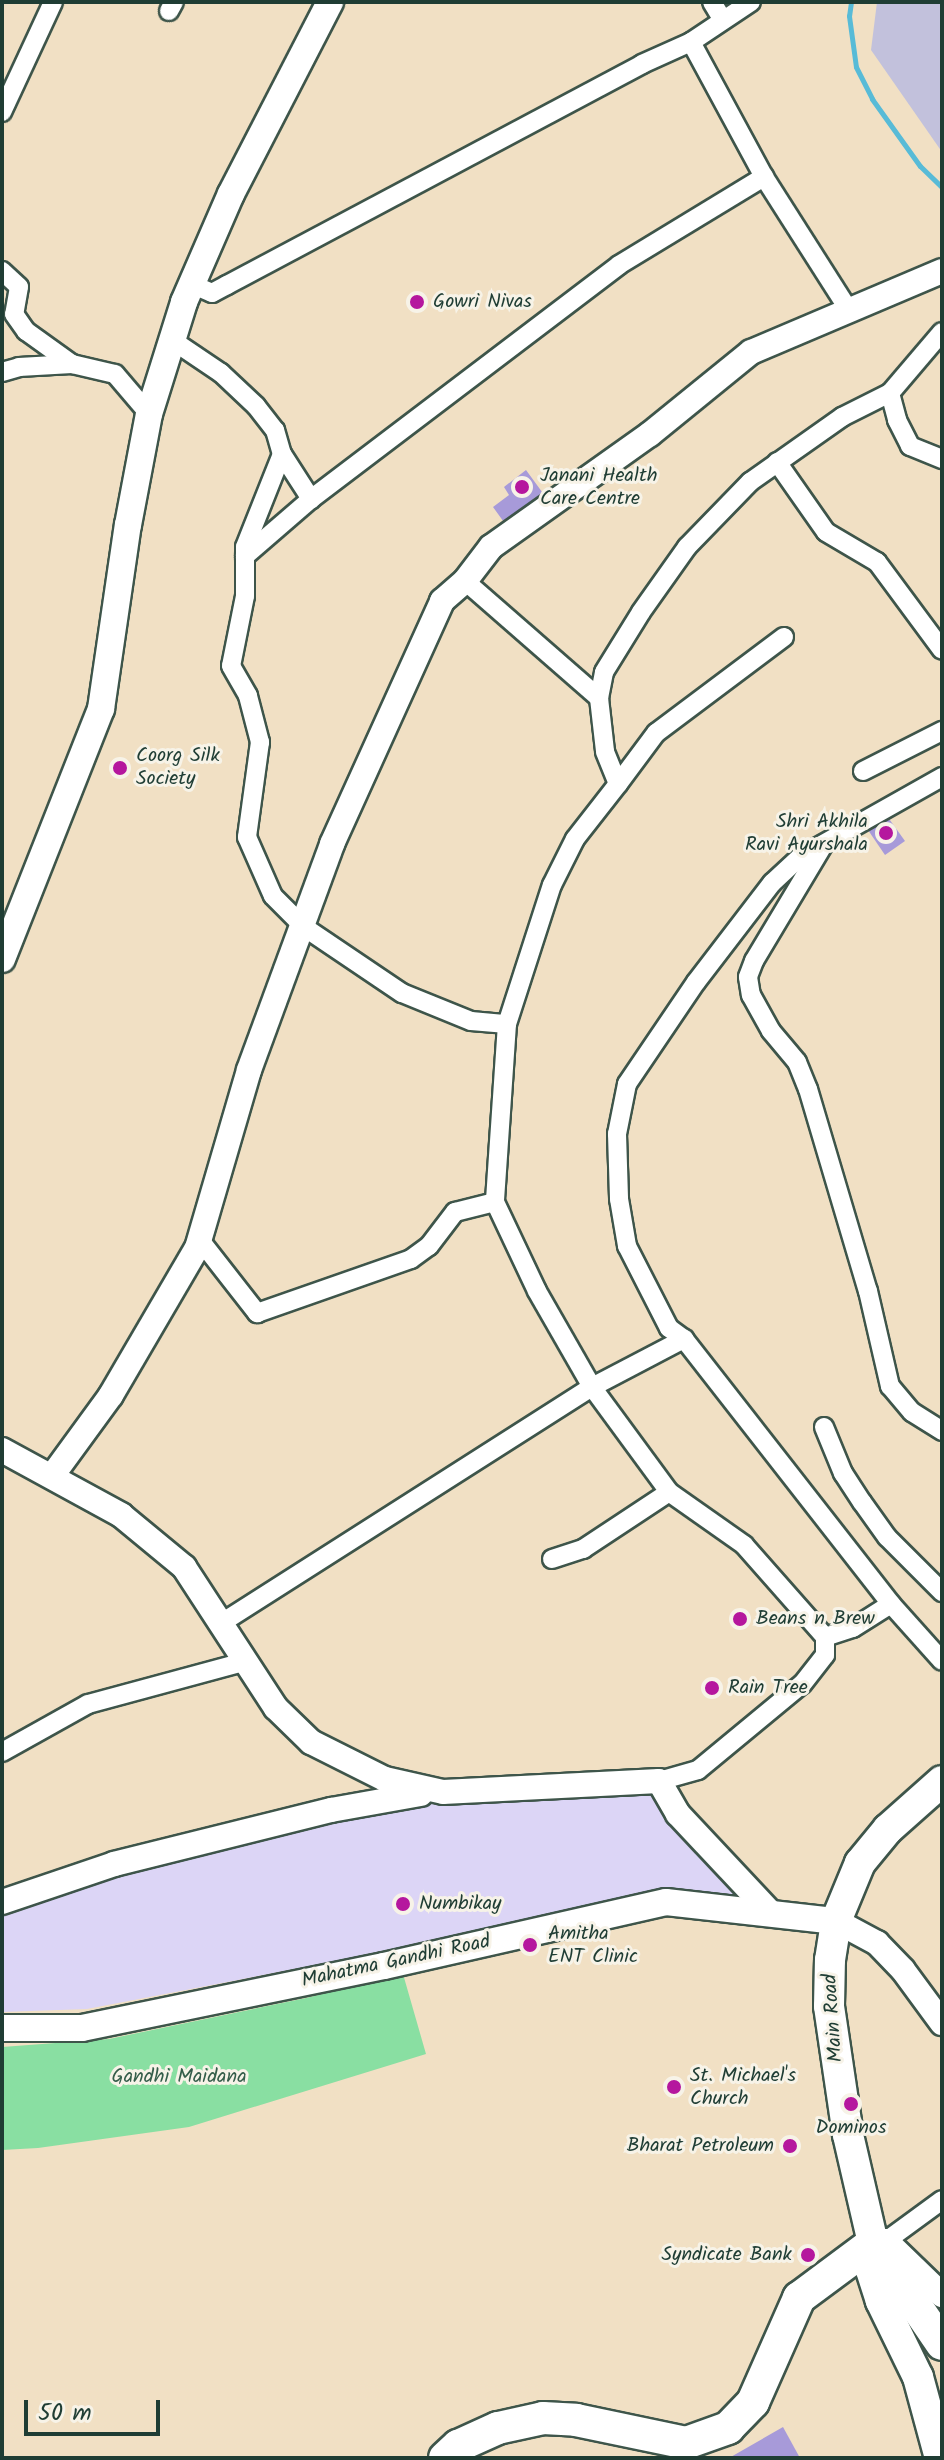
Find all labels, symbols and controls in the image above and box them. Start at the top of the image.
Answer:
place label: Gowri Nivas [433,290,532,314]
marker: Gowri Nivas [408,293,426,311]
place label: Janani Health Care Centre [540,464,657,511]
marker: Janani Health Care Centre [511,476,533,498]
place label: Coorg Silk Society [136,744,220,791]
marker: Coorg Silk Society [111,759,129,777]
place label: Shri Akhila Ravi Ayurshala [745,810,868,857]
marker: Shri Akhila Ravi Ayurshala [875,822,897,844]
place label: Beans n Brew [756,1607,875,1631]
marker: Beans n Brew [731,1610,749,1628]
place label: Rain Tree [728,1676,808,1700]
marker: Rain Tree [703,1679,721,1697]
place label: Numbikay [419,1892,501,1916]
marker: Numbikay [394,1895,412,1913]
place label: Amitha ENT Clinic [548,1922,638,1969]
street label: Mahatma Gandhi Road [300,1930,492,1994]
marker: Amitha ENT Clinic [519,1934,541,1956]
street label: Main Road [819,1973,849,2063]
place label: St. Michael's Church [690,2064,796,2111]
park label: Gandhi Maidana [111,2065,247,2089]
marker: St. Michael's Church [665,2078,683,2096]
marker: Dominos [842,2095,860,2113]
place label: Dominos [816,2116,886,2140]
place label: Bharat Petroleum [627,2134,774,2158]
marker: Bharat Petroleum [781,2137,799,2155]
place label: Syndicate Bank [661,2243,792,2267]
marker: Syndicate Bank [799,2246,817,2264]
scale bar [28,2384,164,2434]
text: 50 m [38,2394,92,2433]

